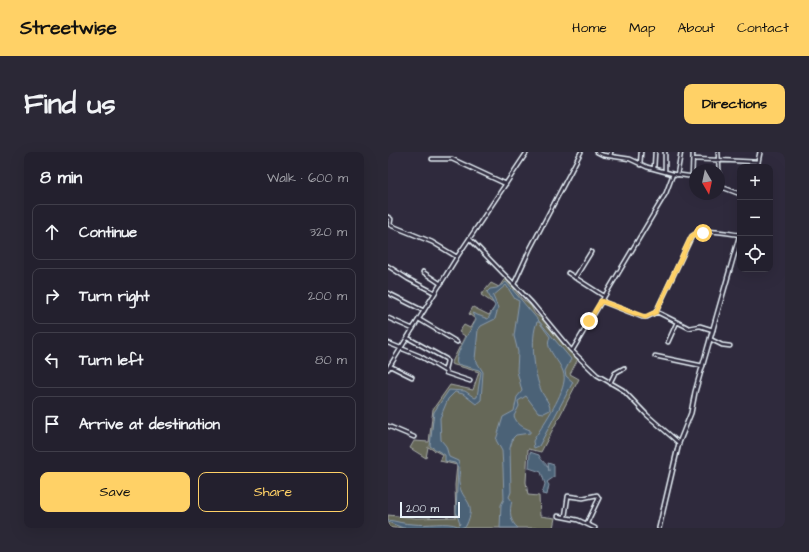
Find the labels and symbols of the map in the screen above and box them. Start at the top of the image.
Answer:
north arrow [689,164,725,200]
route start [694,224,712,242]
route end [580,312,598,330]
scale bar [400,500,460,519]

